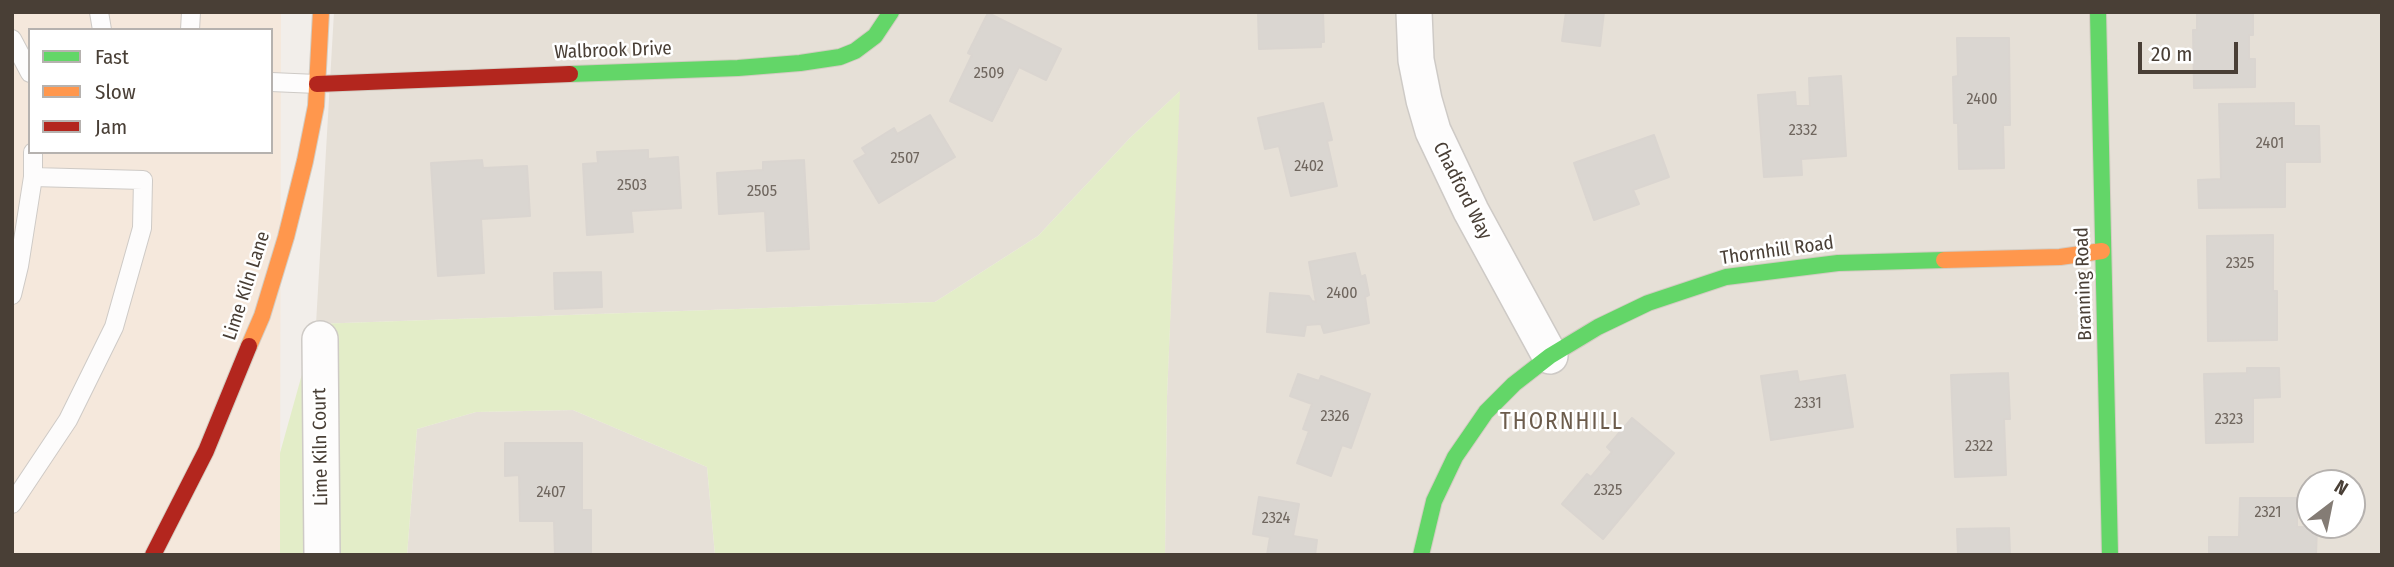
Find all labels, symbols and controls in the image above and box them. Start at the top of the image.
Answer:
legend [28,28,273,154]
scale bar [2142,28,2242,72]
street label: Walbrook Drive [554,38,672,64]
text: 20 m [2151,41,2192,67]
text: Fast [95,44,129,70]
house number: 2509 [974,64,1004,84]
text: Slow [95,79,136,105]
house number: 2400 [1966,90,1998,110]
text: Jam [95,114,127,140]
house number: 2332 [1789,121,1817,141]
house number: 2401 [2256,134,2284,154]
street label: Chadford Way [1428,138,1496,244]
house number: 2507 [891,149,919,169]
house number: 2402 [1294,157,1324,177]
house number: 2503 [617,176,647,196]
house number: 2505 [747,182,777,202]
street label: Branning Road [2071,227,2097,341]
street label: Lime Kiln Lane [219,229,275,343]
street label: Thornhill Road [1719,232,1835,270]
house number: 2325 [2226,254,2254,274]
house number: 2400 [1326,284,1358,304]
street label: Lime Kiln Court [309,388,333,506]
house number: 2331 [1794,394,1822,414]
house number: 2326 [1320,407,1350,427]
district label: THORNHILL [1501,409,1623,437]
house number: 2323 [2215,410,2243,430]
house number: 2322 [1965,437,1993,457]
north arrow [2296,469,2366,539]
text: N [2330,475,2352,500]
house number: 2325 [1594,481,1622,501]
house number: 2407 [536,483,566,503]
house number: 2321 [2254,503,2282,523]
house number: 2324 [1262,509,1290,529]

